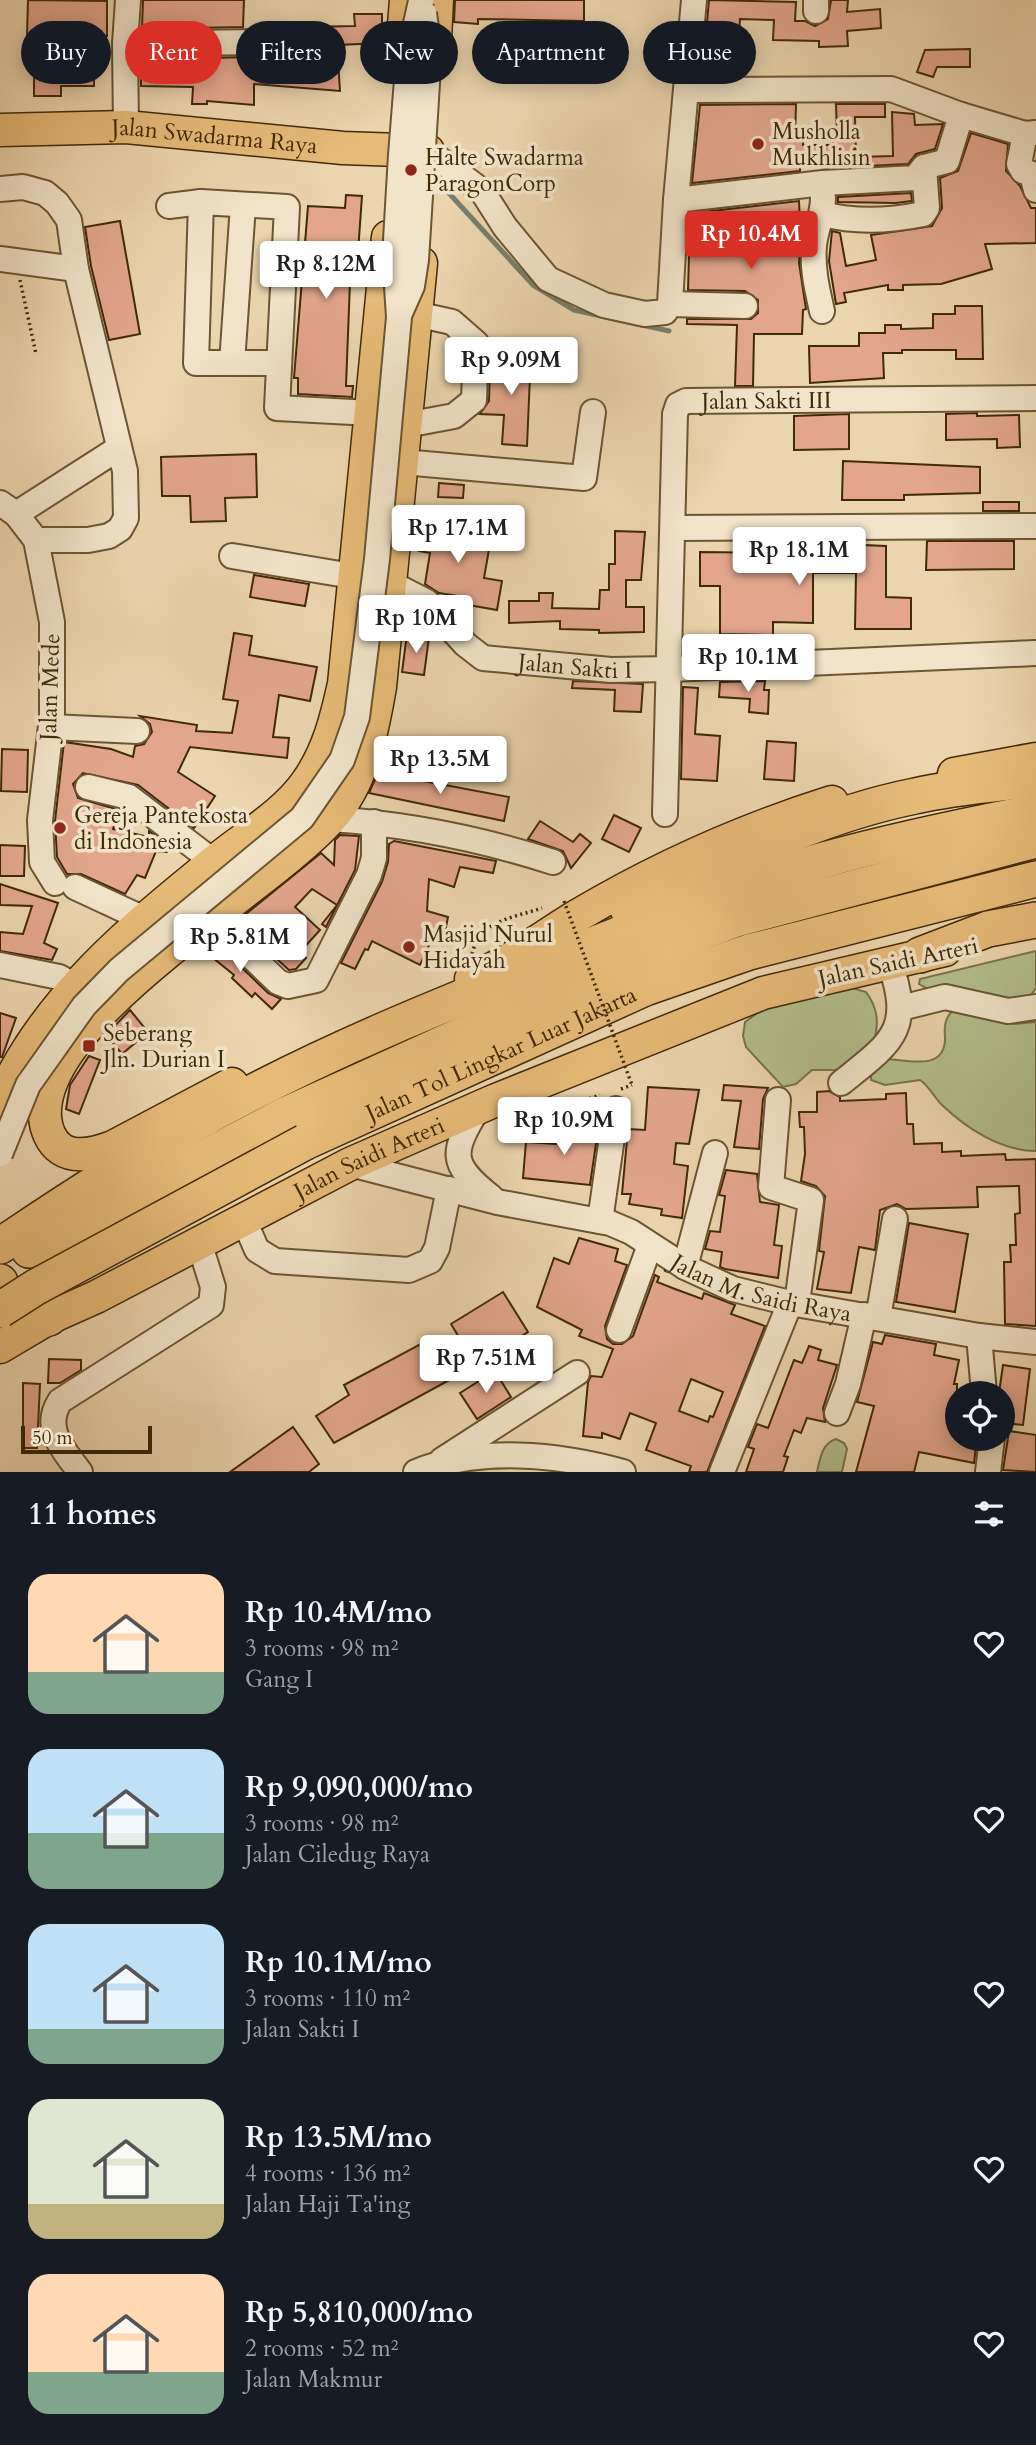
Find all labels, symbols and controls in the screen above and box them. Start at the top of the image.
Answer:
chip: Buy [21,21,111,84]
chip: Rent [125,21,222,84]
chip: Filters [236,21,346,84]
chip: New [360,21,458,84]
chip: Apartment [472,21,629,84]
chip: House [643,21,756,84]
street label: Jalan Swadarma Raya [108,111,319,161]
place label: Musholla Mukhlisin [772,116,871,173]
marker: Musholla Mukhlisin [750,136,766,152]
place label: Halte Swadarma ParagonCorp [425,142,584,199]
marker: Halte Swadarma ParagonCorp [403,162,419,178]
pin: Rp 10.4M [679,212,823,271]
text: Rp 10.4M [701,218,801,249]
pin: Rp 8.12M [254,242,398,301]
text: Rp 8.12M [276,248,376,279]
pin: Rp 9.09M [439,338,583,397]
text: Rp 9.09M [461,344,561,375]
street label: Jalan Sakti III [698,384,832,416]
pin: Rp 17.1M [386,505,530,565]
text: Rp 17.1M [408,512,508,543]
pin: Rp 18.1M [727,528,871,587]
text: Rp 18.1M [749,534,849,565]
pin: Rp 10M [359,596,473,655]
text: Rp 10M [375,602,457,633]
street label: Jalan Mede [33,633,67,744]
pin: Rp 10.1M [676,634,820,694]
text: Rp 10.1M [698,641,798,672]
street label: Jalan Sakti I [514,646,632,685]
pin: Rp 13.5M [368,736,512,796]
text: Rp 13.5M [390,743,490,774]
place label: Gereja Pantekosta di Indonesia [74,800,248,857]
marker: Gereja Pantekosta di Indonesia [52,820,68,836]
pin: Rp 5.81M [168,914,312,974]
place label: Masjid Nurul Hidayah [423,919,553,976]
text: Rp 5.81M [190,921,290,952]
street label: Jalan Saidi Arteri [812,930,981,995]
marker: Masjid Nurul Hidayah [401,939,417,955]
street label: Jalan Tol Lingkar Luar Jakarta [358,978,641,1129]
place label: Seberang Jln. Durian I [100,1018,225,1075]
marker: Seberang Jln. Durian I [81,1038,97,1054]
pin: Rp 10.9M [492,1098,636,1157]
text: Rp 10.9M [514,1104,614,1135]
street label: Jalan Saidi Arteri [286,1109,449,1208]
street label: Jalan M. Saidi Raya [663,1245,854,1329]
pin: Rp 7.51M [414,1336,558,1395]
text: Rp 7.51M [436,1342,536,1373]
map controls [945,1381,1015,1451]
button: locate [945,1381,1015,1451]
scale bar [21,1423,152,1455]
text: 50 m [32,1425,73,1451]
text: 11 homes [28,1494,157,1535]
icon: filters [970,1495,1008,1533]
text: Rp 10.4M/mo [245,1592,432,1633]
icon: home [84,1602,168,1686]
icon: heart [970,1625,1008,1663]
text: 3 rooms · 98 m² [245,1633,398,1664]
text: Gang I [245,1664,313,1695]
text: Rp 9,090,000/mo [245,1767,473,1808]
icon: home [84,1777,168,1861]
icon: heart [970,1800,1008,1838]
text: 3 rooms · 98 m² [245,1808,398,1839]
text: Jalan Ciledug Raya [245,1839,430,1870]
text: Rp 10.1M/mo [245,1942,432,1983]
icon: home [84,1952,168,2036]
icon: heart [970,1975,1008,2013]
text: 3 rooms · 110 m² [245,1983,410,2014]
text: Jalan Sakti I [245,2014,359,2045]
text: Rp 13.5M/mo [245,2117,432,2158]
icon: home [84,2127,168,2211]
icon: heart [970,2150,1008,2188]
text: 4 rooms · 136 m² [245,2158,410,2189]
text: Jalan Haji Ta'ing [245,2189,411,2220]
text: Rp 5,810,000/mo [245,2292,473,2333]
icon: home [84,2302,168,2386]
icon: heart [970,2325,1008,2363]
text: 2 rooms · 52 m² [245,2333,398,2364]
text: Jalan Makmur [245,2364,382,2395]

